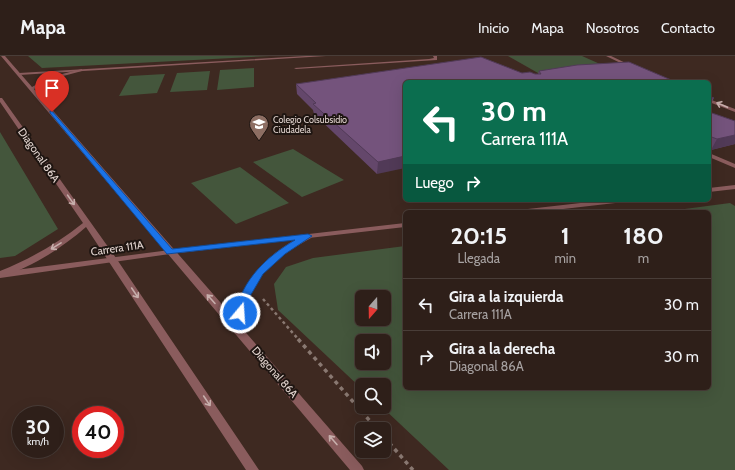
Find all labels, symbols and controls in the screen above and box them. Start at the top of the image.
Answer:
text: Mapa [20,16,66,39]
text: Inicio [478,19,509,37]
text: Mapa [531,19,564,37]
text: Nosotros [586,19,639,37]
text: Contacto [661,19,715,37]
pin [35,71,69,112]
icon: arrive [41,77,63,99]
text: 30 m [481,94,547,128]
icon: left [415,96,467,148]
one-way arrow [716,101,728,109]
school or university icon: Colegio Colsubsidio Ciudadela [248,113,270,141]
place label: Colegio Colsubsidio Ciudadela [273,114,347,135]
street label: Diagonal 86A [15,125,63,185]
text: Carrera 111A [481,128,568,150]
icon: right [462,172,484,194]
text: Luego [415,174,454,192]
one-way arrow [67,194,75,205]
text: 20:15 [450,221,507,250]
text: 1 [561,221,570,250]
text: 180 [623,221,664,250]
street label: Carrera 111A [90,237,145,259]
one-way arrow [50,243,62,251]
text: Llegada [458,250,500,266]
text: min [554,250,576,266]
text: m [638,250,649,266]
one-way arrow [131,287,139,298]
text: Gira a la izquierda [449,288,563,306]
north arrow [355,290,391,326]
map controls [355,290,391,458]
position arrow [219,292,261,334]
one-way arrow [206,293,215,304]
icon: left [415,294,437,316]
text: 30 m [664,296,699,314]
text: Carrera 111A [449,306,512,322]
button: sound [355,334,391,370]
text: Gira a la derecha [449,340,555,358]
street label: Diagonal 86A [249,344,301,401]
icon: right [415,346,437,368]
text: 30 m [664,348,699,366]
text: Diagonal 86A [449,358,524,374]
button: search [355,378,391,414]
one-way arrow [203,395,211,406]
speed limit sign: 40 [72,406,124,458]
text: 30 [26,415,50,439]
button: layers [355,422,391,458]
text: km/h [27,435,49,448]
one-way arrow [329,436,338,446]

